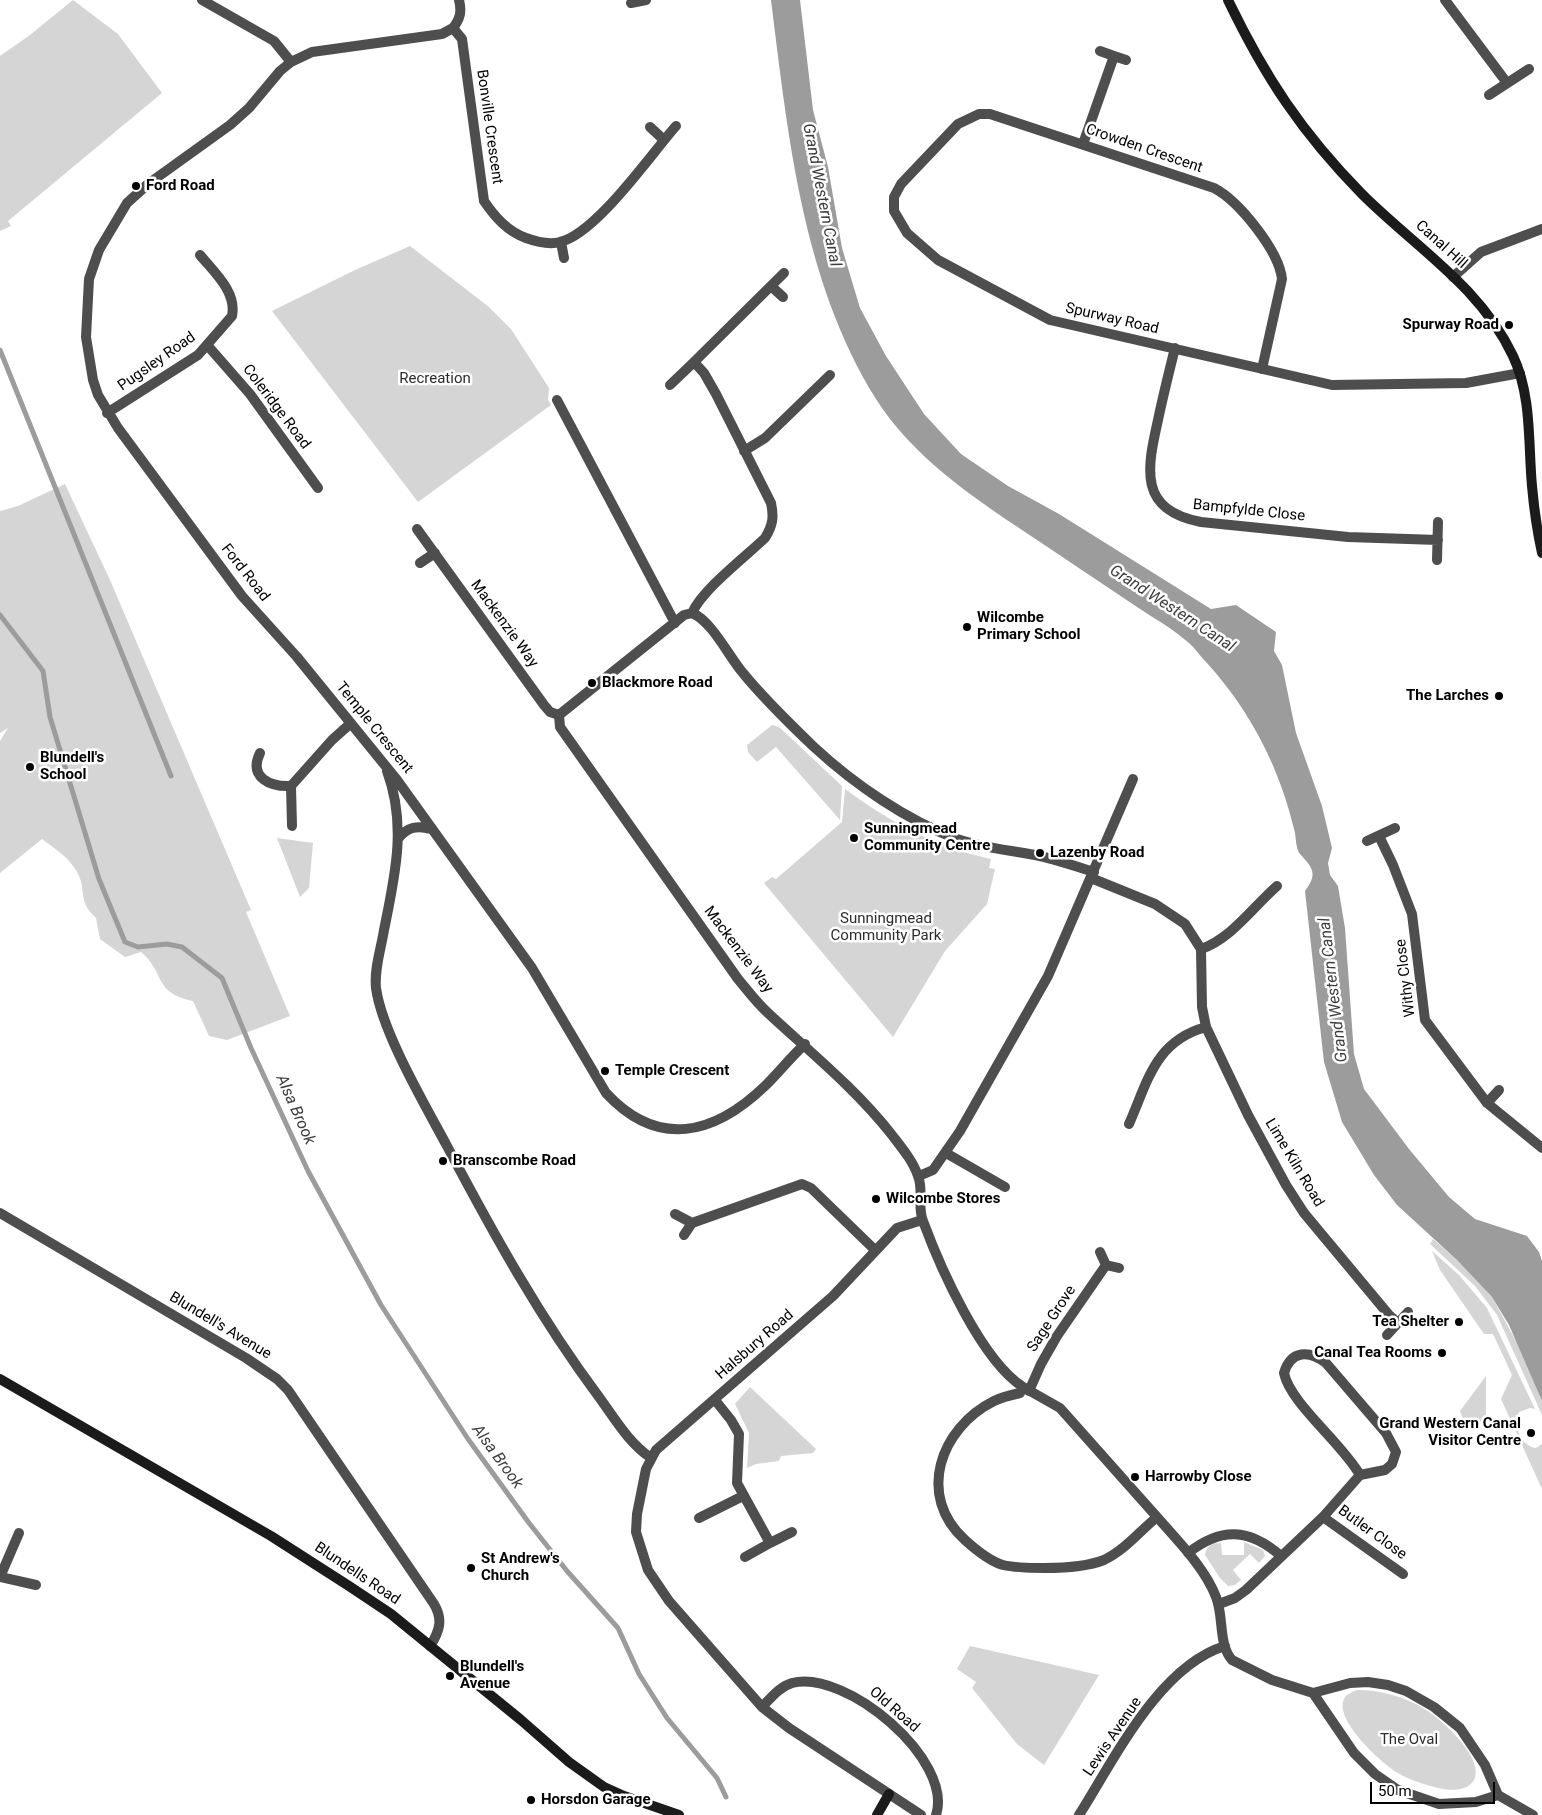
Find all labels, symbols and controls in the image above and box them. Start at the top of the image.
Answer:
street label: Bonville Crescent [472,69,506,185]
street label: Crowden Crescent [1083,121,1205,177]
water label: Grand Western Canal [798,122,844,268]
place label: Ford Road [146,177,215,195]
marker: Ford Road [130,180,142,192]
street label: Canal Hill [1411,217,1471,273]
street label: Spurway Road [1064,300,1160,338]
place label: Spurway Road [1403,316,1499,334]
marker: Spurway Road [1503,319,1515,331]
street label: Pugsley Road [115,329,199,395]
street label: Coleridge Road [238,361,314,453]
park label: Recreation [399,370,471,388]
street label: Bampfylde Close [1192,496,1306,526]
street label: Ford Road [217,541,273,605]
water label: Grand Western Canal [1106,561,1238,657]
street label: Mackenzie Way [466,577,542,671]
place label: Wilcombe Primary School [977,609,1080,644]
marker: Wilcombe Primary School [961,621,973,633]
place label: Blackmore Road [602,674,713,692]
marker: Blackmore Road [586,677,598,689]
street label: Temple Crescent [332,679,416,777]
place label: The Larches [1406,687,1489,705]
marker: The Larches [1493,690,1505,702]
place label: Blundell's School [40,749,104,784]
marker: Blundell's School [24,761,36,773]
place label: Sunningmead Community Centre [864,820,990,855]
marker: Sunningmead Community Centre [848,832,860,844]
place label: Lazenby Road [1050,844,1144,862]
marker: Lazenby Road [1034,847,1046,859]
street label: Mackenzie Way [700,903,776,997]
park label: Sunningmead Community Park [831,910,941,945]
water label: Grand Western Canal [1316,917,1352,1063]
street label: Withy Close [1392,938,1420,1018]
place label: Temple Crescent [615,1062,729,1080]
marker: Temple Crescent [599,1065,611,1077]
water label: Alsa Brook [271,1072,319,1148]
street label: Lime Kiln Road [1261,1116,1327,1210]
place label: Branscombe Road [453,1152,576,1170]
marker: Branscombe Road [437,1155,449,1167]
place label: Wilcombe Stores [886,1190,1000,1208]
marker: Wilcombe Stores [870,1193,882,1205]
street label: Sage Grove [1024,1282,1080,1356]
street label: Blundell's Avenue [166,1288,274,1364]
street label: Halsbury Road [712,1306,798,1384]
place label: Tea Shelter [1372,1313,1449,1331]
marker: Tea Shelter [1453,1316,1465,1328]
place label: Canal Tea Rooms [1314,1344,1432,1362]
marker: Canal Tea Rooms [1436,1347,1448,1359]
place label: Grand Western Canal Visitor Centre [1379,1415,1521,1450]
water label: Alsa Brook [467,1421,527,1493]
marker: Grand Western Canal Visitor Centre [1525,1427,1537,1439]
place label: Harrowby Close [1145,1468,1252,1486]
marker: Harrowby Close [1129,1471,1141,1483]
street label: Butler Close [1334,1502,1410,1564]
street label: Blundells Road [311,1539,403,1609]
place label: St Andrew's Church [481,1550,560,1585]
marker: St Andrew's Church [465,1562,477,1574]
place label: Blundell's Avenue [460,1658,524,1693]
marker: Blundell's Avenue [444,1670,456,1682]
street label: Old Road [865,1683,923,1737]
street label: Lewis Avenue [1080,1694,1146,1780]
park label: The Oval [1380,1731,1438,1749]
scale bar [1372,1772,1497,1804]
text: 50 m [1378,1782,1412,1800]
place label: Horsdon Garage [541,1791,651,1809]
marker: Horsdon Garage [525,1794,537,1806]

